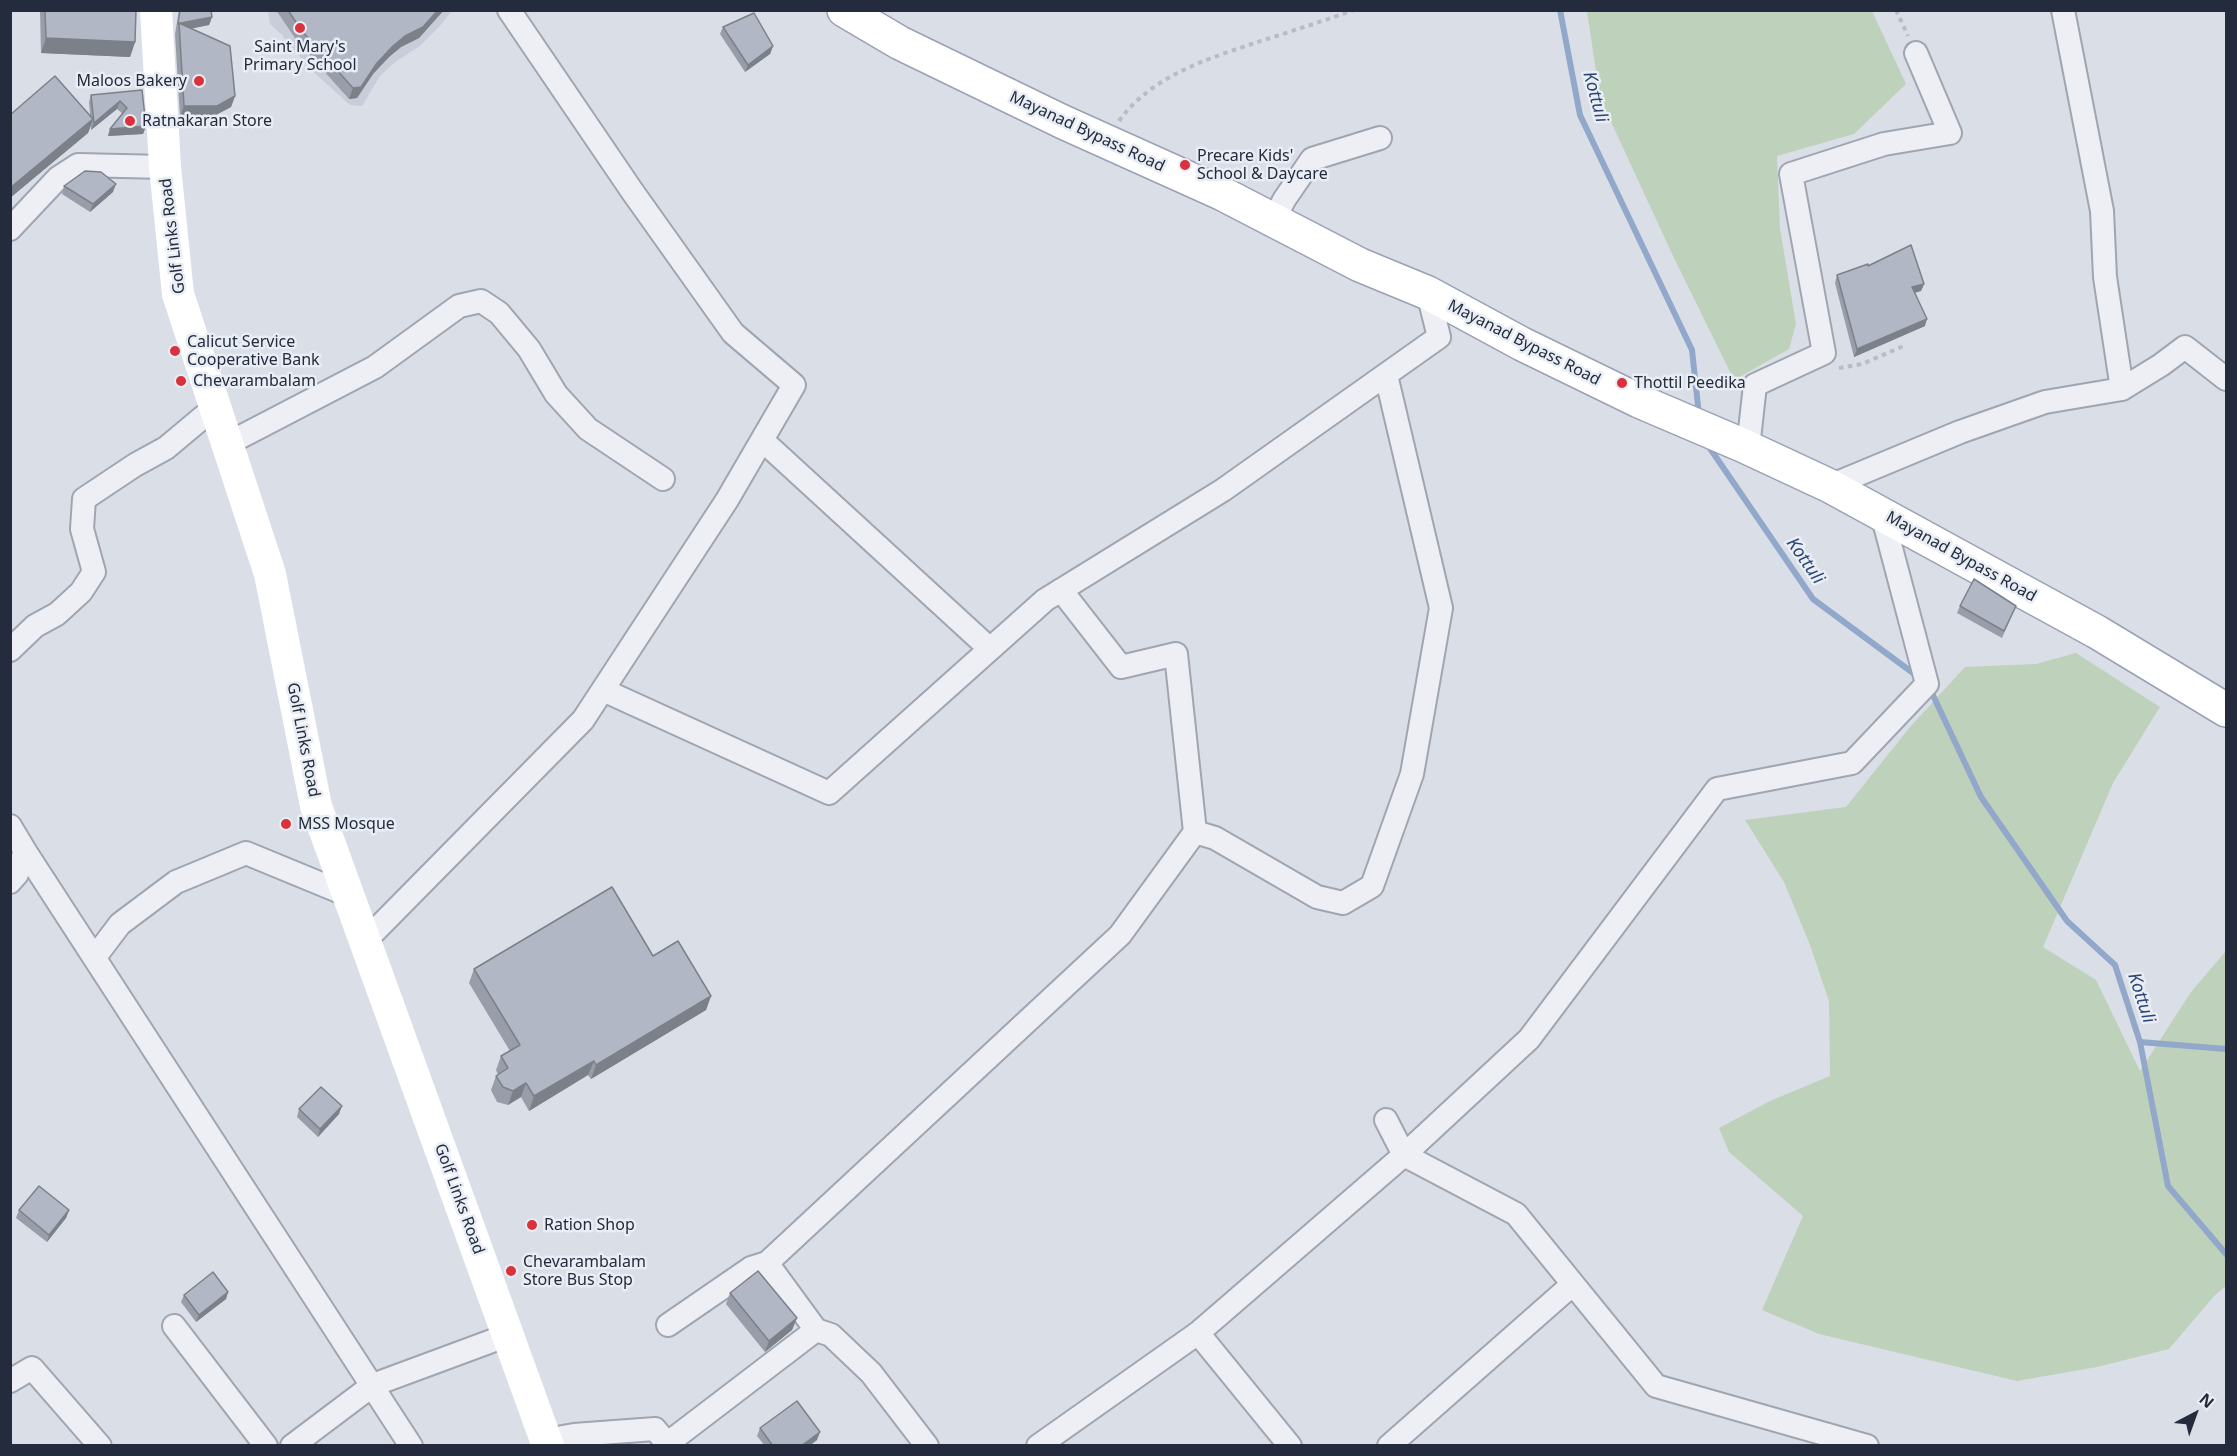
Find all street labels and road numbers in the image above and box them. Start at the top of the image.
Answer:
street label: Mayanad Bypass Road [1006,88,1168,176]
street label: Golf Links Road [156,177,190,295]
street label: Mayanad Bypass Road [1444,296,1604,390]
street label: Mayanad Bypass Road [1883,508,2039,606]
street label: Golf Links Road [282,681,324,799]
street label: Golf Links Road [430,1141,488,1257]

